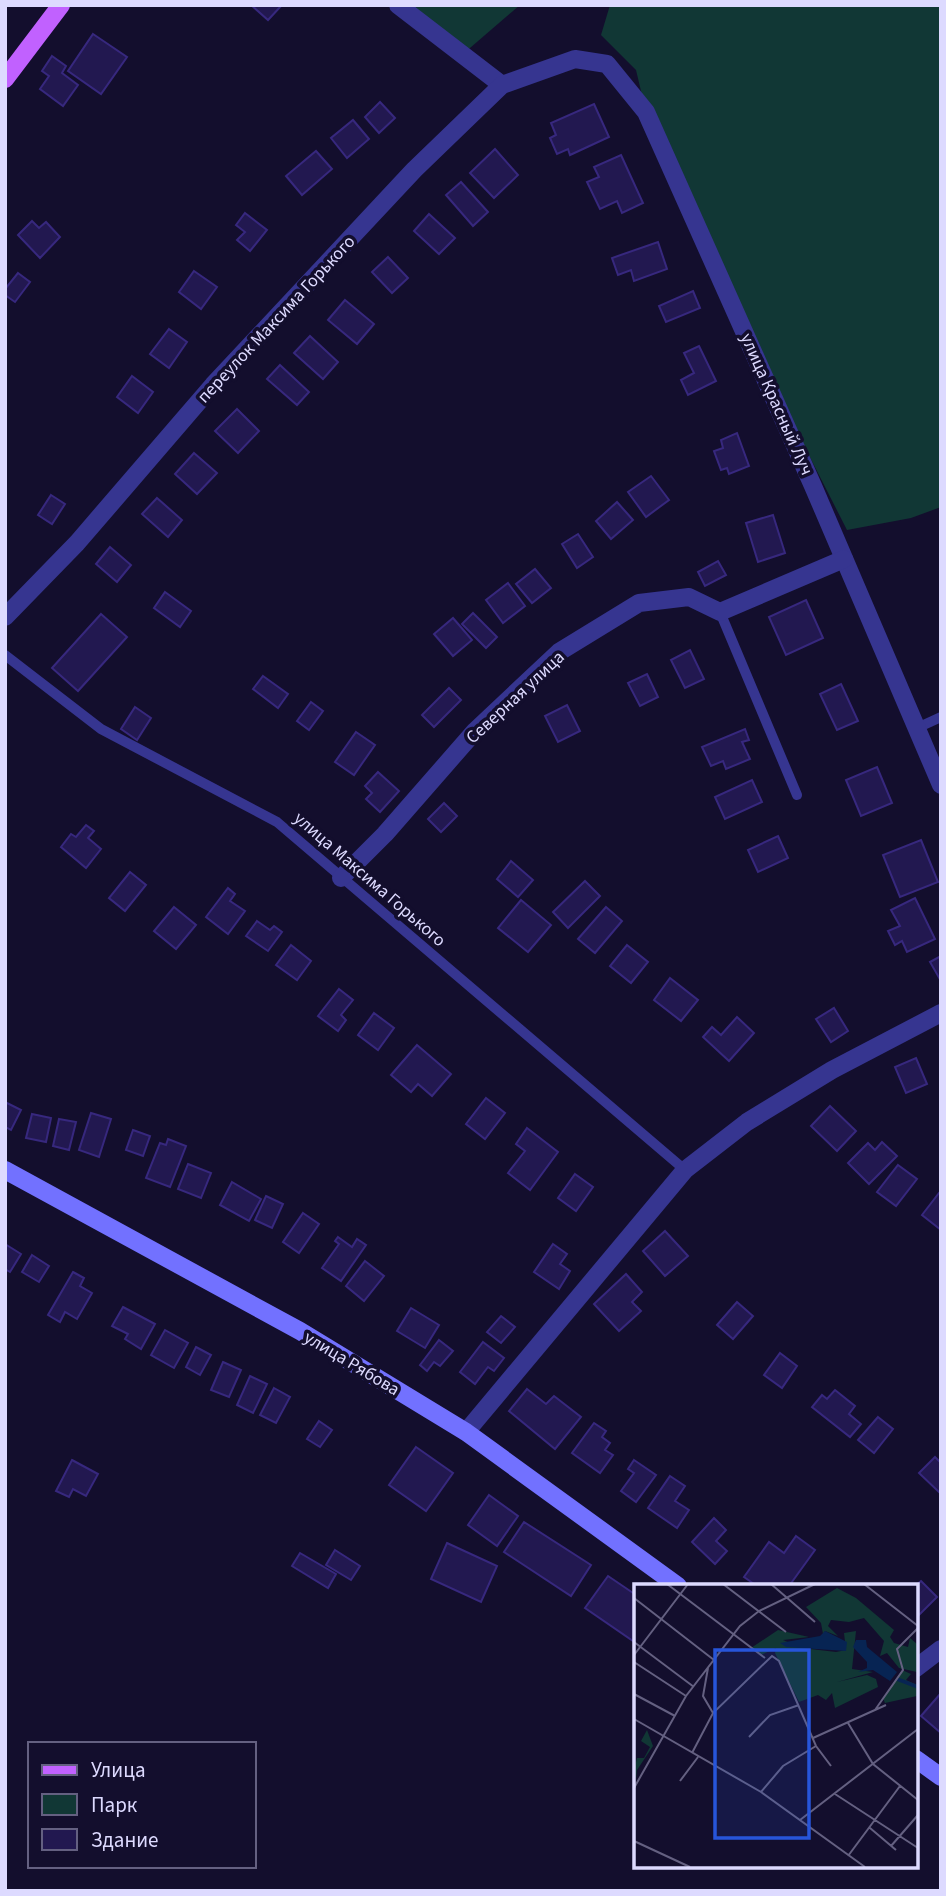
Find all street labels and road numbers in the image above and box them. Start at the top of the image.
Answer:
street label: переулок Максима Горького [192,230,361,409]
street label: улица Красный Луч [734,329,819,479]
street label: Северная улица [461,645,570,750]
street label: улица Максима Горького [288,806,451,953]
street label: улица Рябова [299,1325,404,1402]

